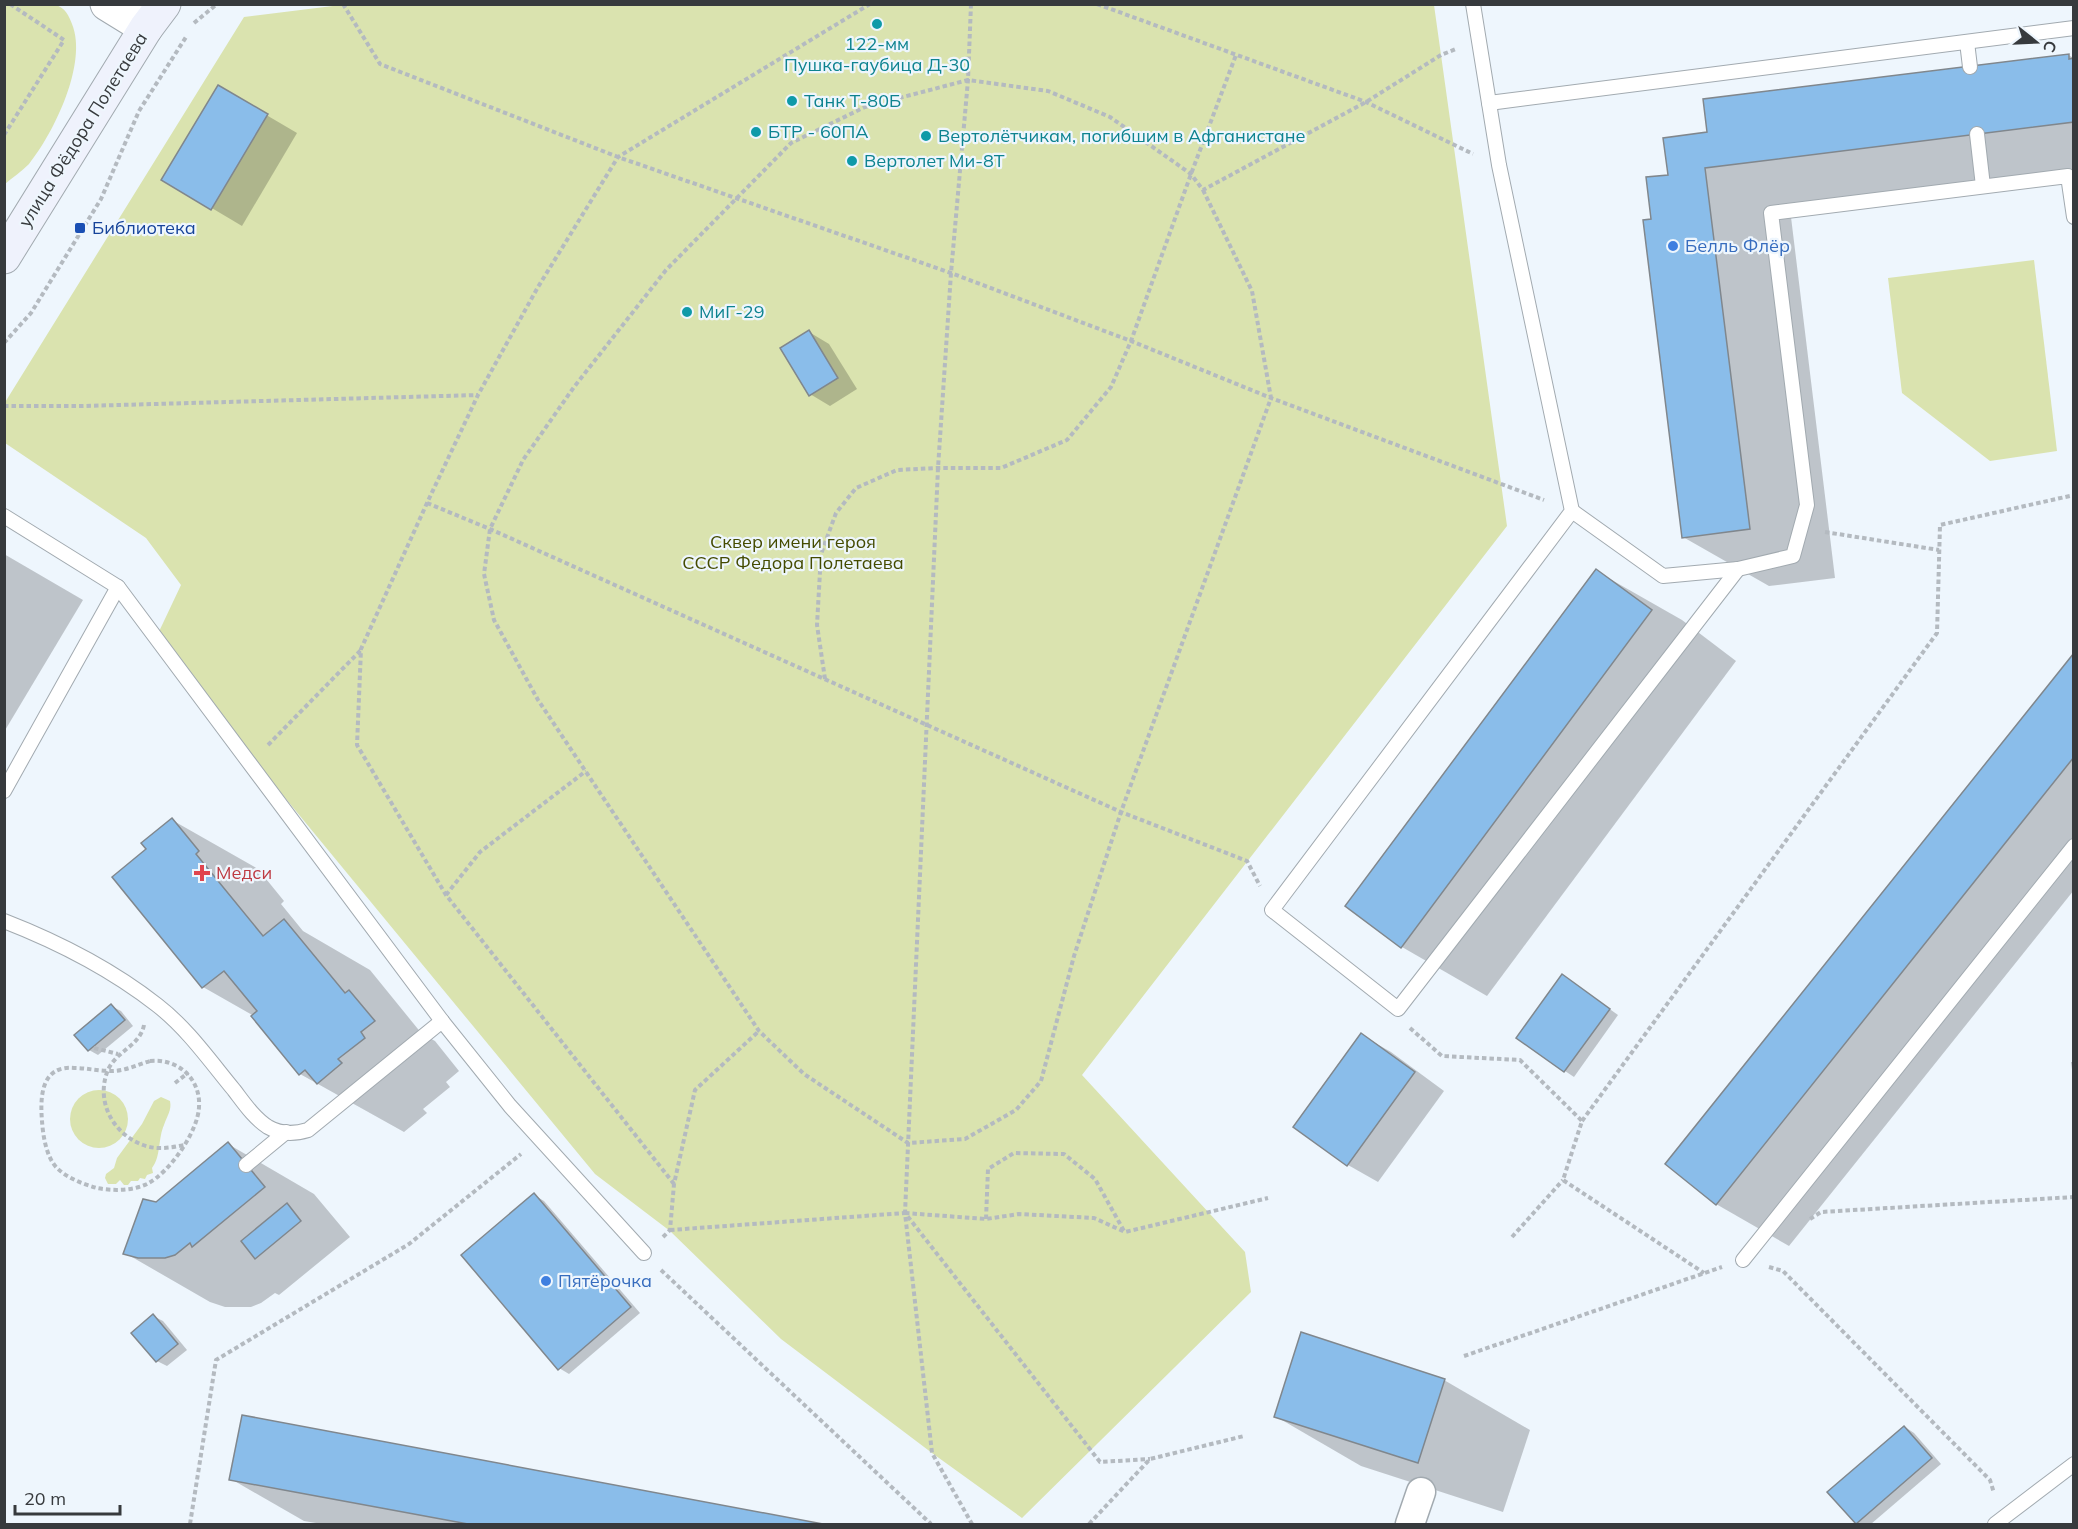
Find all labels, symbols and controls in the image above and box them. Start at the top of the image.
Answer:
north arrow [2006,12,2066,72]
marker: 122-мм Пушка-гаубица Д-30 [870,17,884,31]
street label: улица Фёдора Полетаева [13,28,152,231]
place label: 122-мм Пушка-гаубица Д-30 [784,32,970,76]
text: С [2039,38,2061,55]
place label: Танк Т-80Б [804,89,901,112]
marker: Танк Т-80Б [785,94,799,108]
place label: БТР - 60ПА [768,120,868,143]
place label: Вертолётчикам, погибшим в Афганистане [938,124,1306,147]
marker: БТР - 60ПА [749,125,763,139]
marker: Вертолётчикам, погибшим в Афганистане [919,129,933,143]
place label: Вертолет Ми-8Т [864,149,1005,172]
marker: Вертолет Ми-8Т [845,154,859,168]
place label: Библиотека [92,216,196,239]
marker: Библиотека [73,221,87,235]
place label: Белль Флёр [1685,234,1790,257]
marker: Белль Флёр [1666,239,1680,253]
place label: МиГ-29 [699,300,764,323]
marker: МиГ-29 [680,305,694,319]
park label: Сквер имени героя СССР Федора Полетаева [682,530,904,574]
place label: Медси [216,861,272,884]
marker: Медси [193,864,211,882]
place label: Пятёрочка [558,1269,652,1292]
marker: Пятёрочка [539,1274,553,1288]
scale bar [15,1478,120,1516]
text: 20 m [24,1487,66,1510]

